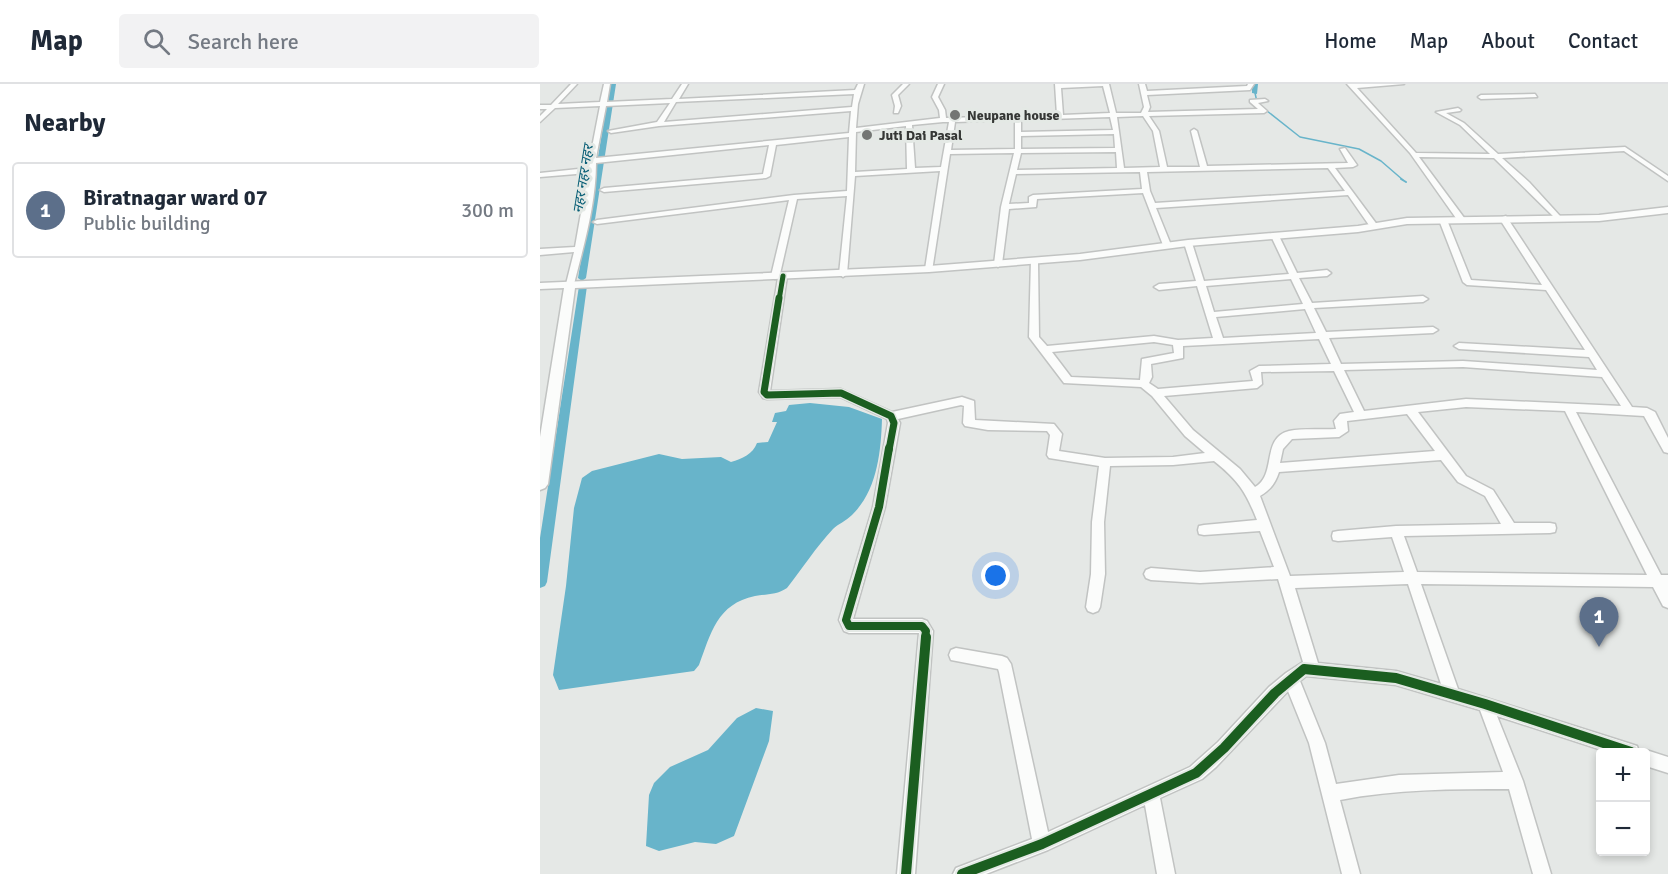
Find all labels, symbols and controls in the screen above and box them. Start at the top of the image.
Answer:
search box [119,14,539,68]
text: Map [30,24,83,58]
icon: search [140,25,173,58]
text: Search here [188,28,299,55]
text: Home [1324,28,1377,54]
text: Map [1410,28,1448,54]
text: About [1481,28,1535,54]
text: Contact [1568,28,1638,54]
text: Nearby [24,107,105,139]
place label: Neupane house [967,107,1060,124]
marker: Neupane house [948,108,962,122]
place label: Juti Dai Pasal [879,127,963,144]
marker: Juti Dai Pasal [860,128,874,142]
water label: नहर नहर नहर [569,140,597,214]
text: Biratnagar ward 07 [83,184,268,211]
text: 1 [40,198,51,223]
text: 300 m [461,198,514,223]
text: Public building [83,211,211,236]
your location [981,561,1010,590]
pin: 1 [1580,598,1618,647]
map controls [1596,748,1650,856]
button: + [1596,748,1650,802]
button: − [1596,802,1650,856]

